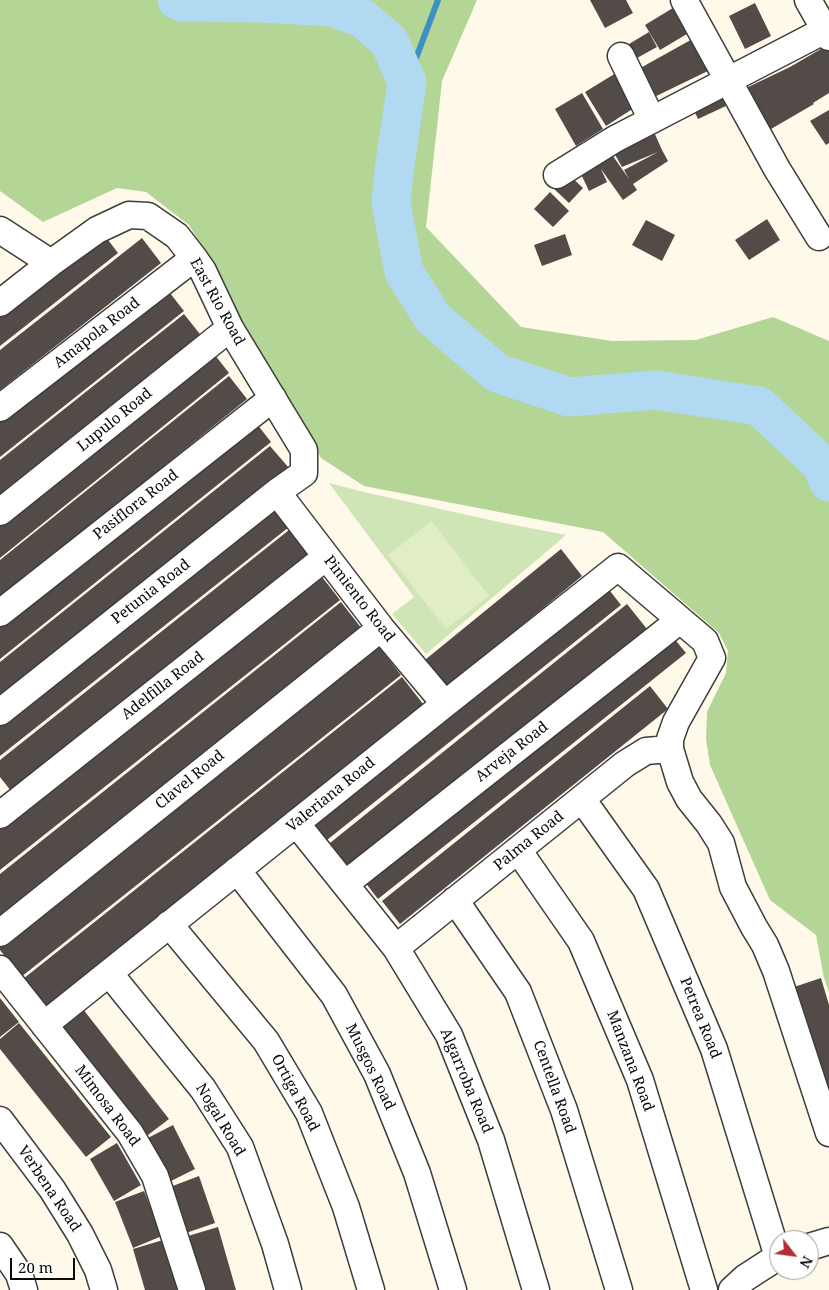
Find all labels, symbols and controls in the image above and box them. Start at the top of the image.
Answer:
street label: East Rio Road [186,255,248,349]
street label: Amapola Road [50,294,144,372]
street label: Lupulo Road [74,384,156,456]
street label: Pasiflora Road [90,466,182,544]
street label: Pimiento Road [320,552,398,646]
street label: Petunia Road [108,556,194,628]
street label: Adelfilla Road [118,648,208,724]
street label: Arveja Road [472,718,552,786]
street label: Clavel Road [152,747,228,813]
street label: Valeriana Road [283,754,379,836]
street label: Palma Road [490,807,568,875]
street label: Petrea Road [676,975,724,1061]
street label: Manzana Road [603,1008,657,1114]
street label: Musgos Road [341,1021,399,1113]
street label: Algarroba Road [436,1026,496,1136]
street label: Centella Road [529,1038,579,1136]
street label: Ortiga Road [267,1051,323,1135]
street label: Mimosa Road [71,1062,143,1150]
street label: Nogal Road [191,1081,249,1159]
street label: Verbena Road [14,1143,84,1235]
north arrow [769,1230,819,1280]
scale bar [12,1248,78,1280]
text: N [796,1253,818,1272]
text: 20 m [18,1257,53,1277]

